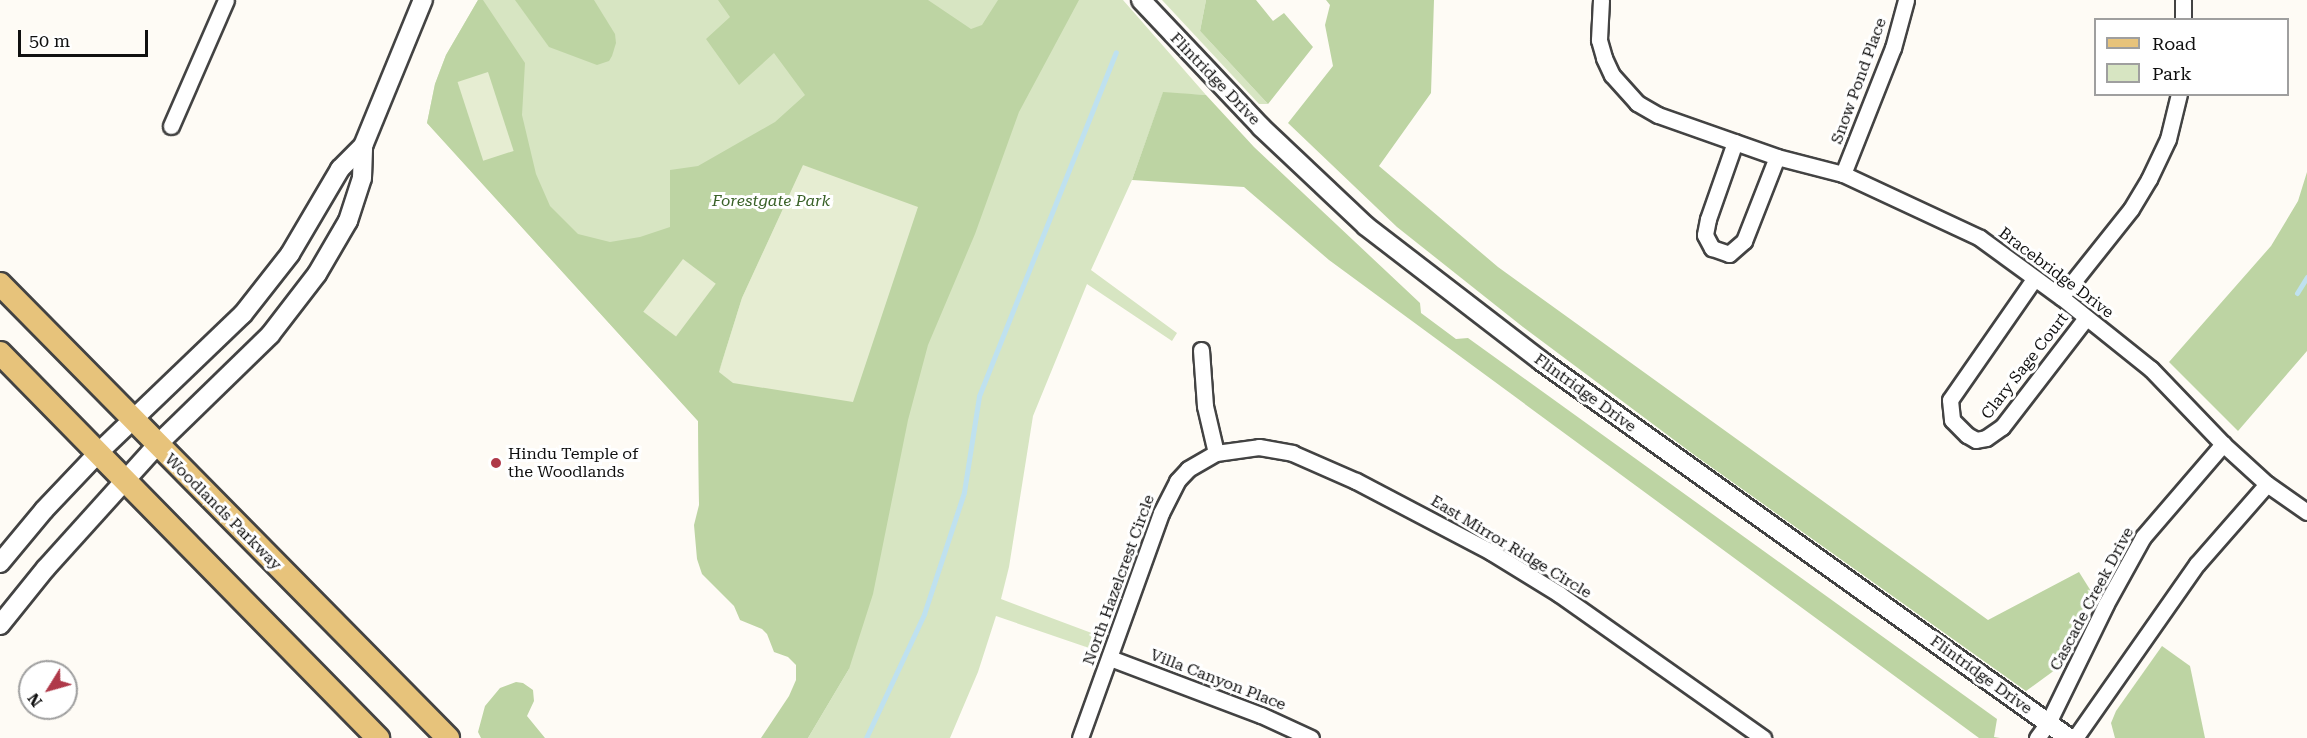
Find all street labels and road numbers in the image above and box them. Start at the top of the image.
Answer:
street label: Snow Pond Place [1827,15,1891,147]
street label: Flintridge Drive [1166,29,1264,129]
street label: Bracebridge Drive [1995,224,2117,322]
street label: Clary Sage Court [1977,309,2073,423]
street label: Flintridge Drive [1530,350,1640,436]
street label: Woodlands Parkway [161,450,285,574]
street label: East Mirror Ridge Circle [1427,491,1595,603]
street label: North Hazelcrest Circle [1079,492,1159,668]
street label: Cascade Creek Drive [2046,524,2138,674]
street label: Flintridge Drive [1926,632,2036,718]
street label: Villa Canyon Place [1147,645,1289,715]

